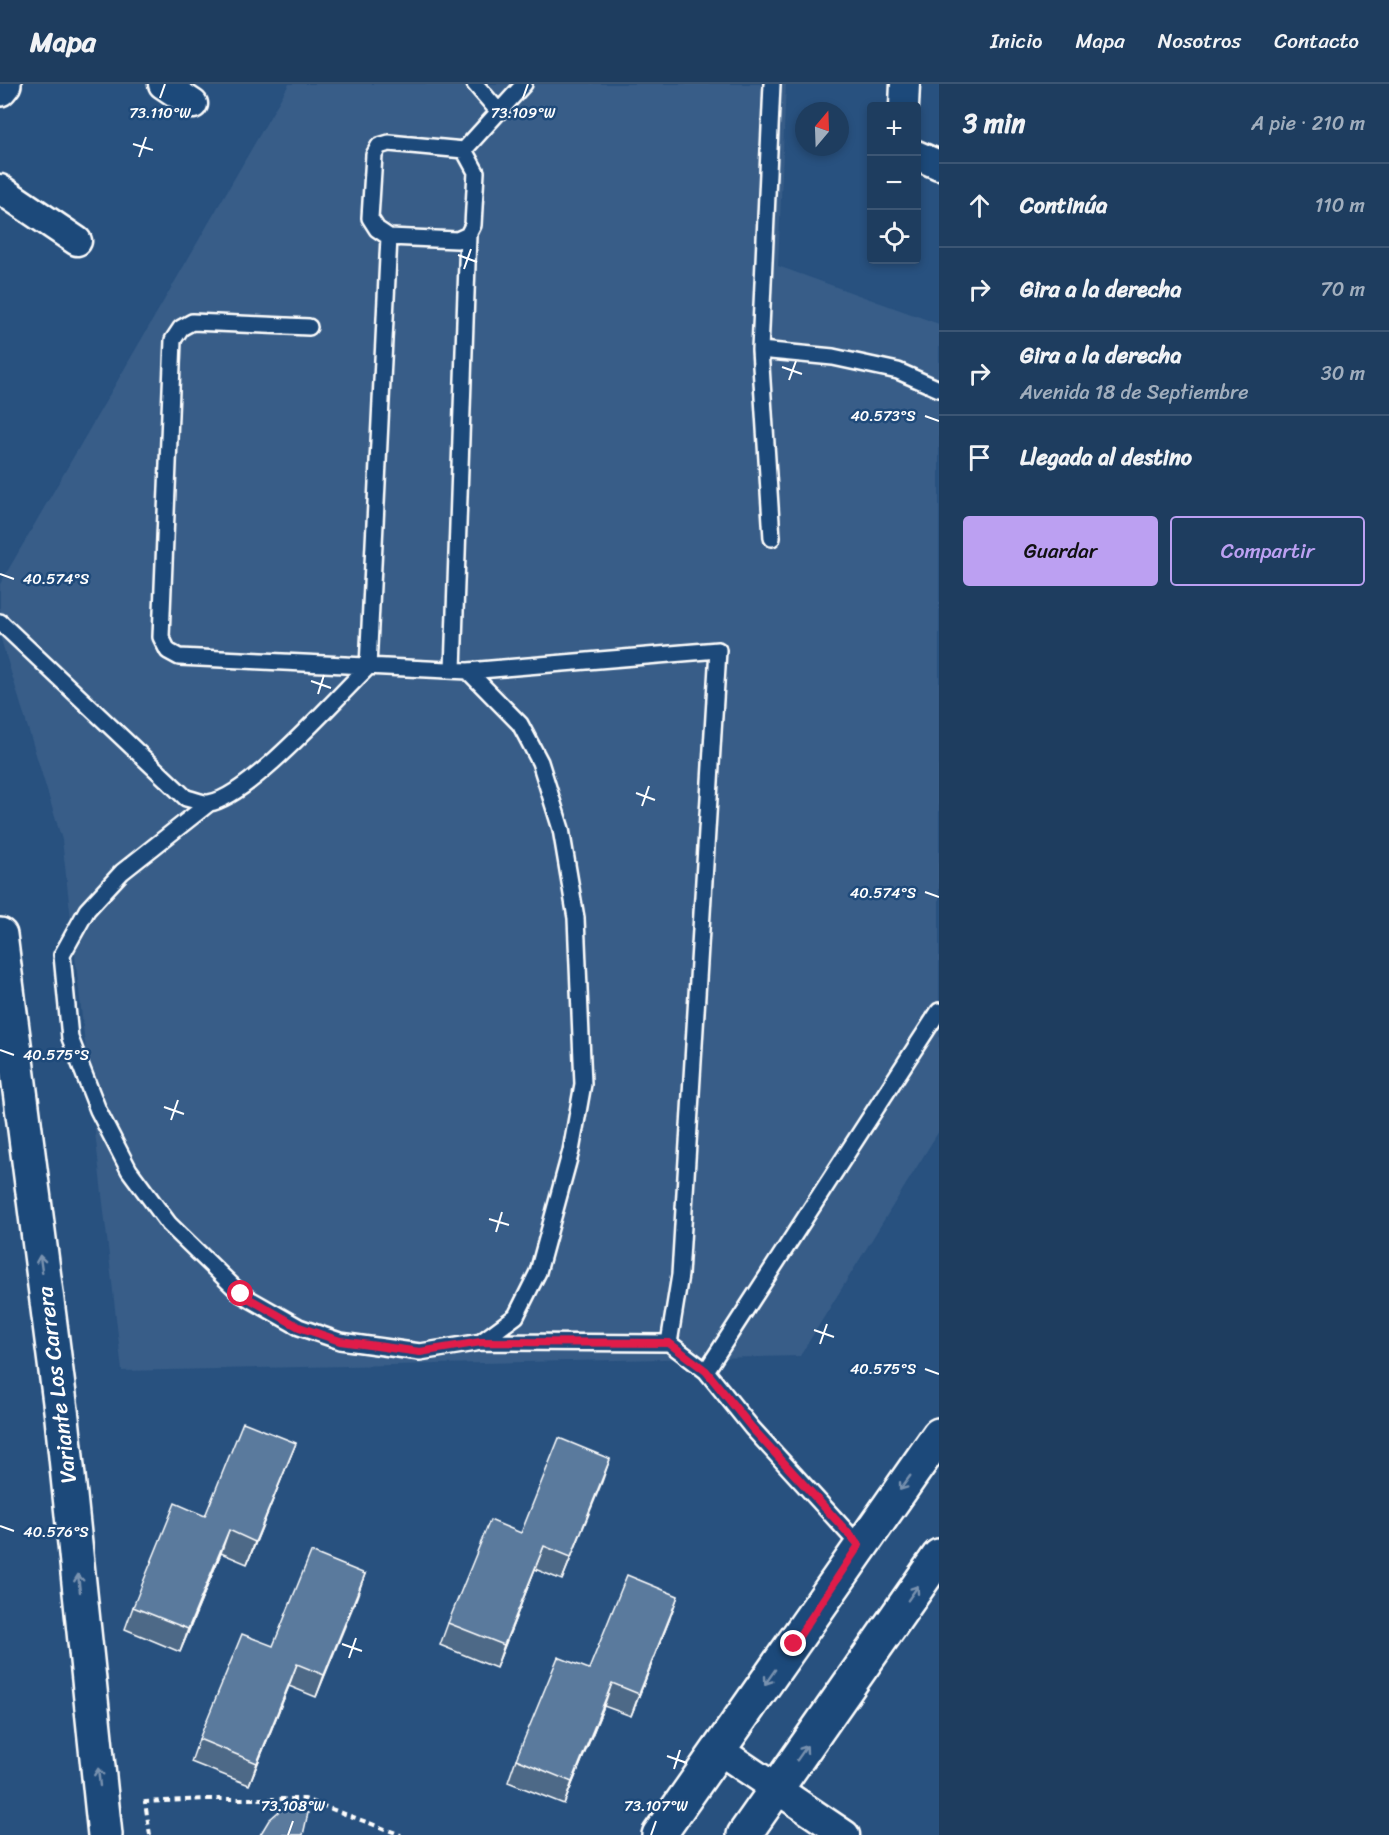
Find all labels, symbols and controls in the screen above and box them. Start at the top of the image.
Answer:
text: Mapa [30,17,96,66]
text: Inicio [990,22,1042,60]
text: Mapa [1075,22,1125,60]
text: Nosotros [1158,22,1241,60]
text: Contacto [1274,22,1359,60]
text: 73.110°W [129,100,191,126]
text: 73.109°W [491,100,556,126]
text: 3 min [963,100,1025,146]
north arrow [795,102,849,156]
map controls [867,102,921,264]
button: + [867,102,921,156]
text: A pie · 210 m [1251,106,1365,141]
button: − [867,156,921,210]
text: Continúa [1020,186,1107,225]
text: 110 m [1315,188,1365,223]
icon: ahead [963,189,996,222]
button: locate [867,210,921,264]
text: Gira a la derecha [1020,270,1181,309]
text: 70 m [1320,272,1365,307]
icon: right [963,273,996,306]
text: Gira a la derecha [1020,336,1181,375]
text: 30 m [1321,356,1365,391]
icon: right [963,357,996,390]
text: Avenida 18 de Septiembre [1020,375,1248,410]
text: 40.573°S [850,403,916,429]
text: Llegada al destino [1020,438,1192,477]
icon: arrive [963,441,996,474]
button: Guardar [963,516,1158,586]
button: Compartir [1170,516,1365,586]
text: 40.574°S [23,566,90,592]
text: 40.574°S [850,880,917,906]
text: 40.575°S [23,1042,90,1068]
one-way arrow [36,1255,47,1274]
route start [227,1280,253,1306]
street label: Variante Los Carrera [25,1283,88,1485]
text: 40.575°S [850,1356,917,1382]
one-way arrow [899,1474,911,1490]
text: 40.576°S [23,1519,89,1545]
one-way arrow [73,1573,84,1593]
one-way arrow [907,1585,919,1602]
route end [780,1630,806,1656]
one-way arrow [764,1669,776,1685]
one-way arrow [796,1745,808,1761]
one-way arrow [93,1767,104,1787]
text: 73.108°W [261,1793,326,1819]
text: 73.107°W [624,1793,688,1819]

